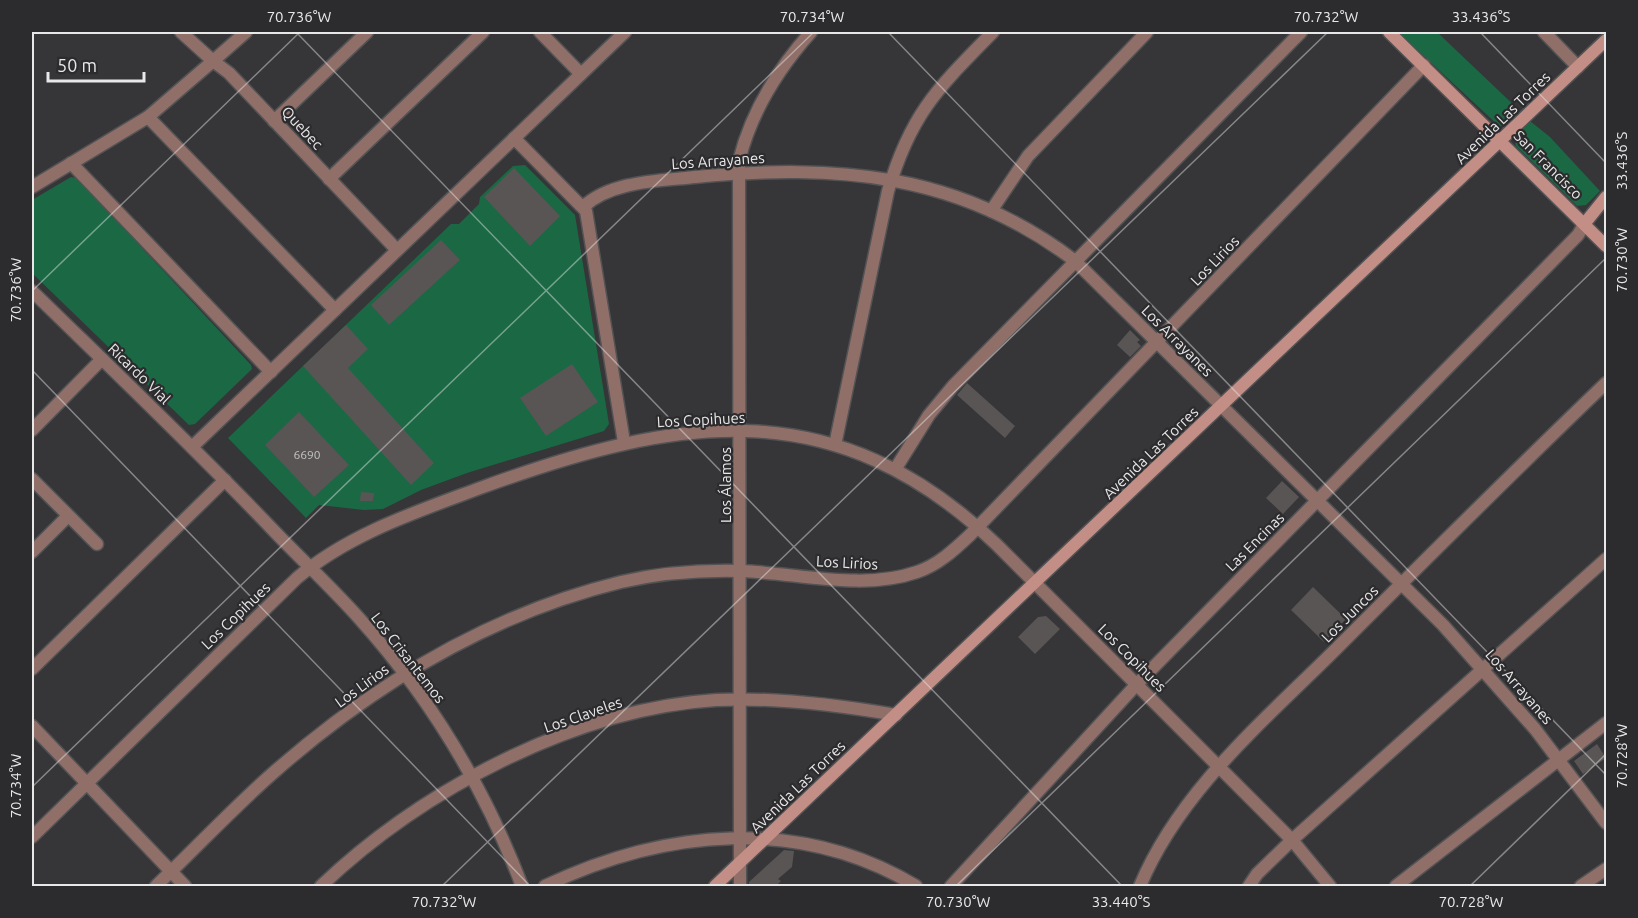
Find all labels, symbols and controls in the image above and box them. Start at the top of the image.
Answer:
text: 70.736°W [267,8,331,25]
text: 70.734°W [780,8,844,25]
text: 70.732°W [1294,8,1358,25]
text: 33.436°S [1452,8,1510,25]
scale bar [48,45,144,83]
text: 50 m [57,55,97,75]
street label: Avenida Las Torres [1452,68,1554,167]
street label: Quebec [278,103,327,153]
street label: San Francisco [1511,127,1586,202]
text: 33.436°S [1613,132,1630,190]
street label: Los Arrayanes [671,149,765,172]
text: 70.730°W [1613,228,1630,292]
street label: Los Lirios [1187,232,1242,289]
text: 70.736°W [7,258,24,322]
street label: Los Arrayanes [1138,302,1216,380]
street label: Ricardo Vial [105,340,174,407]
street label: Avenida Las Torres [1100,403,1202,502]
street label: Los Copihues [656,409,746,430]
street label: Los Álamos [717,447,734,523]
house number: 6690 [293,448,321,461]
street label: Las Encinas [1222,509,1287,574]
street label: Los Lirios [815,552,879,573]
street label: Los Copihues [198,579,273,653]
street label: Los Juncos [1318,582,1381,645]
street label: Los Crisantemos [368,609,449,706]
street label: Los Copihues [1095,620,1170,695]
street label: Los Arrayanes [1482,646,1556,728]
street label: Los Lirios [332,660,392,711]
street label: Los Claveles [542,693,624,736]
text: 70.728°W [1613,724,1630,788]
street label: Avenida Las Torres [747,737,849,836]
text: 70.734°W [7,754,24,818]
text: 70.732°W [412,893,476,910]
text: 70.730°W [926,893,990,910]
text: 33.440°S [1092,893,1150,910]
text: 70.728°W [1439,893,1503,910]

